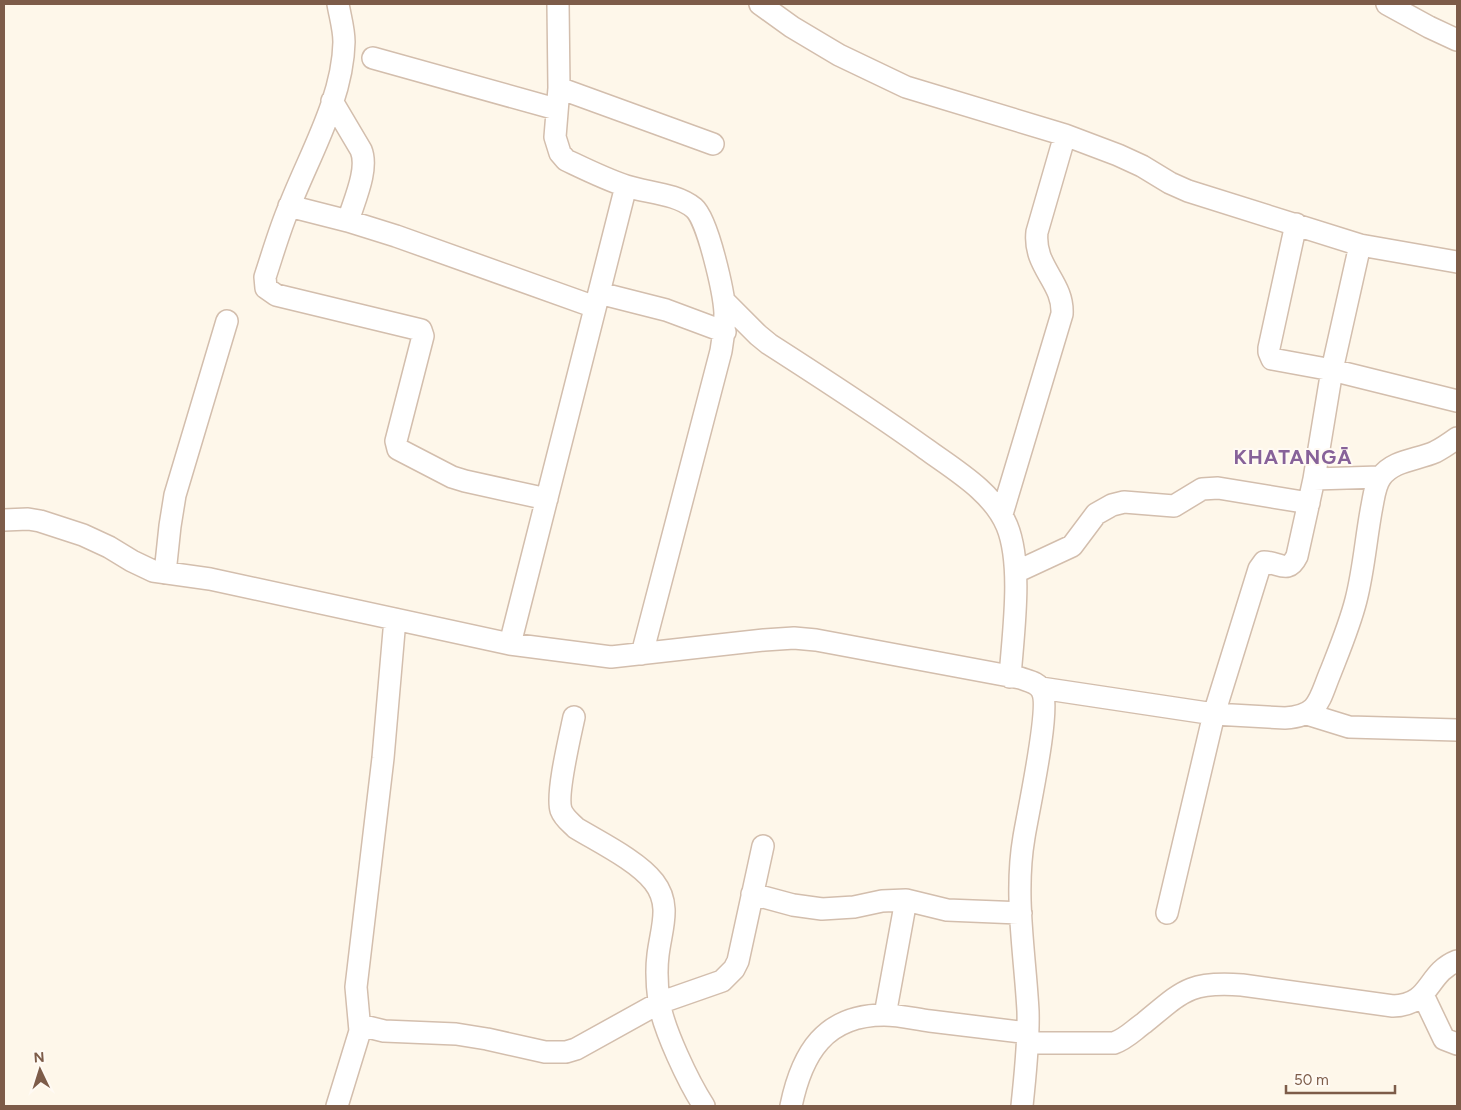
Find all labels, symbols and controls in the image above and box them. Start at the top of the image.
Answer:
district label: KHATANGĀ [1234,445,1352,469]
north arrow [15,1045,65,1095]
text: N [33,1049,45,1066]
scale bar [1286,1062,1395,1094]
text: 50 m [1294,1071,1329,1089]

